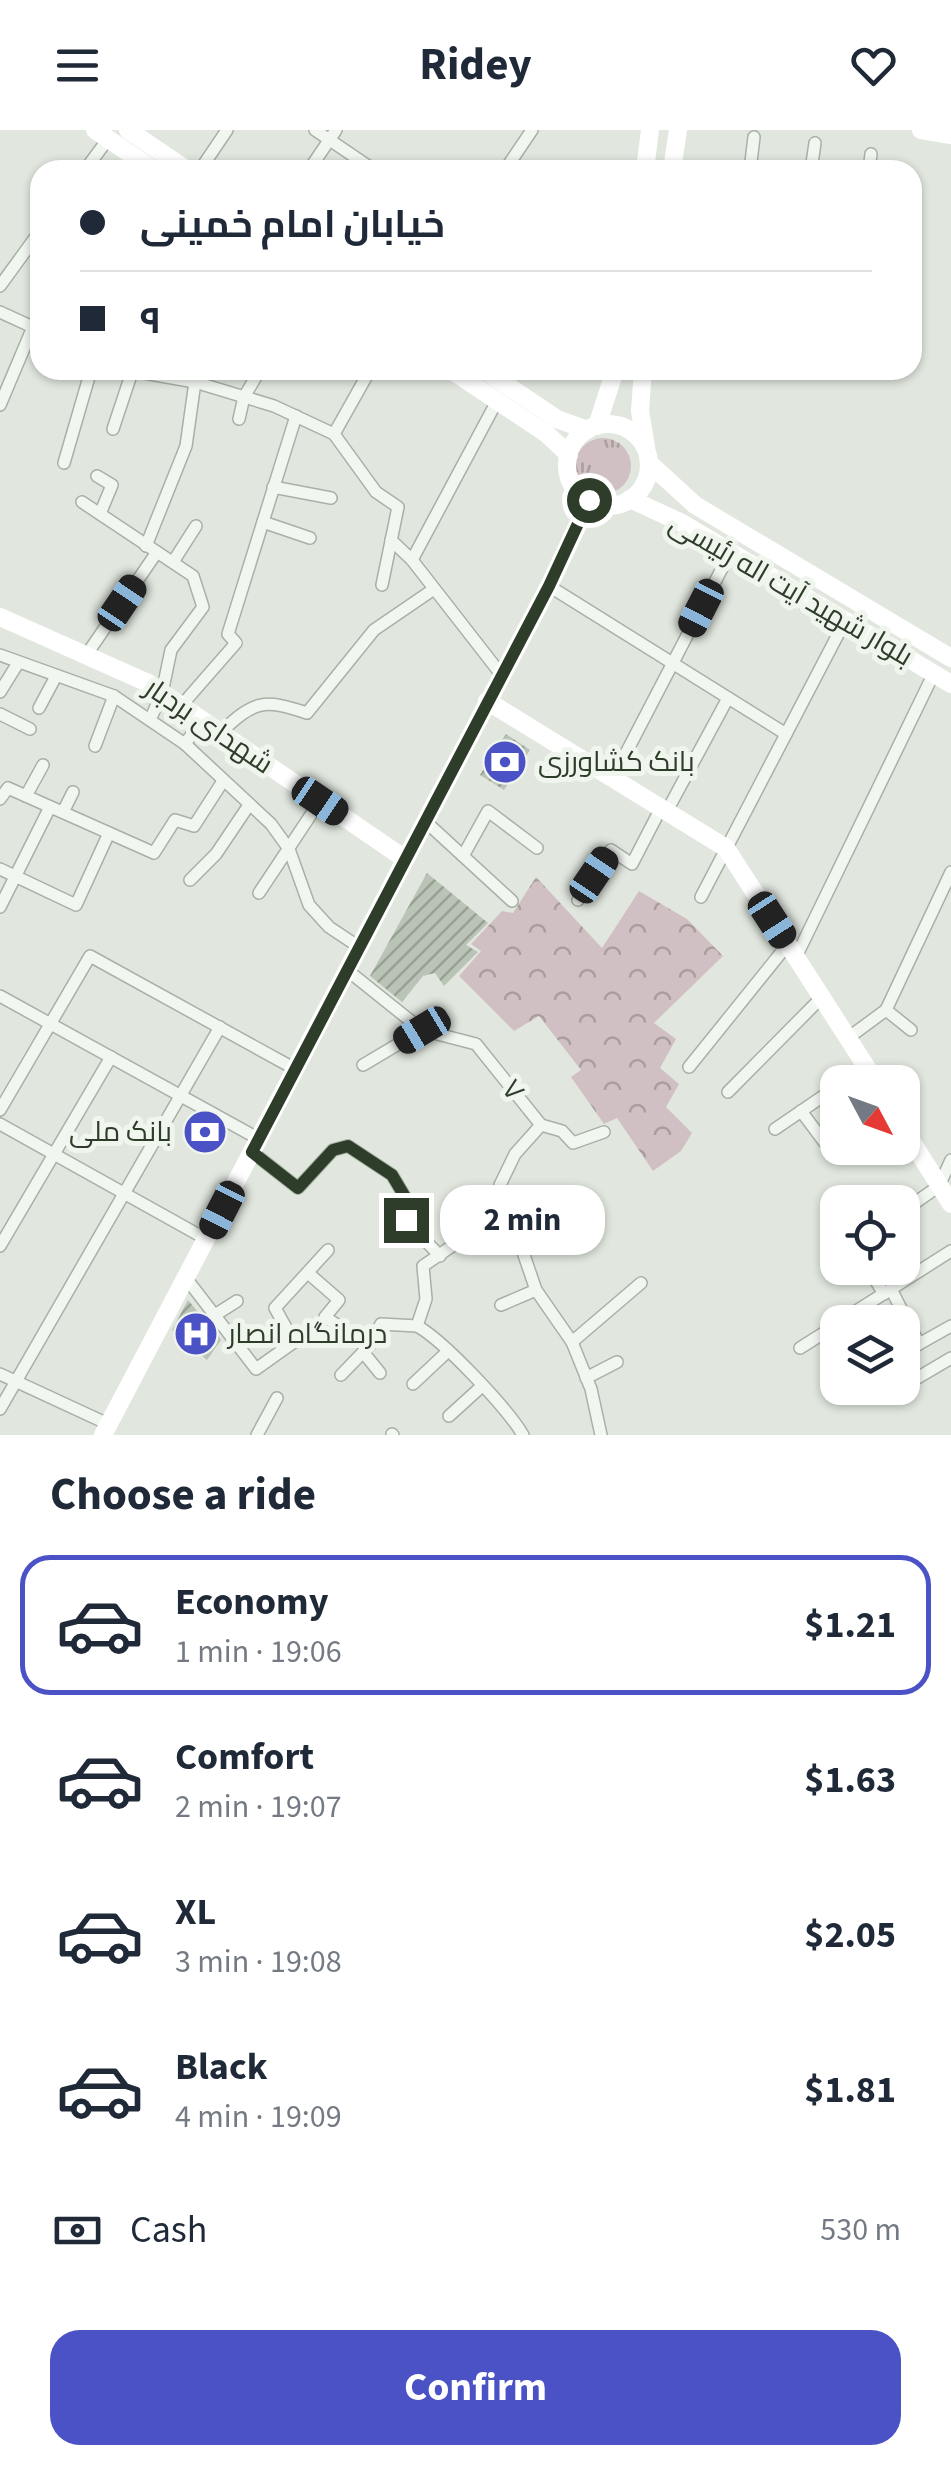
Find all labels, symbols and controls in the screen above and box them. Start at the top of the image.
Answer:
text: Ridey [419,33,532,97]
icon: menu [50,38,105,93]
icon: heart [846,38,901,93]
text: خیابان امام خمینی [140,198,445,252]
text: ۹ [140,294,161,348]
route start [567,478,612,523]
street label: بلوار شهید آیت اله رئیسی [662,504,920,676]
car [93,570,151,636]
car [674,574,728,642]
street label: شهدای بردبار [135,667,281,784]
bank icon: بانک کشاورزی [482,739,528,785]
place label: بانک کشاورزی [538,742,695,782]
car [287,772,353,830]
car [565,842,623,908]
car [743,887,801,953]
car [389,1002,455,1058]
north arrow [820,1065,920,1165]
map controls [820,1065,920,1405]
street label: ۷ [492,1071,534,1109]
bank icon: بانک ملی [182,1109,228,1155]
place label: بانک ملی [69,1112,172,1152]
car [195,1176,249,1244]
callout: 2 min [441,1185,606,1255]
button: locate [820,1185,920,1285]
text: 2 min [484,1197,561,1243]
route end [384,1198,429,1243]
button: layers [820,1305,920,1405]
hospital icon: درمانگاه انصار [173,1311,219,1357]
place label: درمانگاه انصار [226,1314,387,1354]
text: Choose a ride [50,1463,316,1527]
text: Economy [175,1575,328,1629]
icon: car [55,1580,145,1670]
text: $1.21 [804,1598,896,1652]
text: 1 min · 19:06 [175,1629,342,1675]
text: Comfort [175,1730,314,1784]
icon: car [55,1735,145,1825]
text: $1.63 [804,1753,896,1807]
text: 2 min · 19:07 [175,1784,342,1830]
text: XL [175,1885,216,1939]
icon: car [55,1890,145,1980]
text: $2.05 [804,1908,896,1962]
text: 3 min · 19:08 [175,1939,342,1985]
text: Black [175,2040,268,2094]
icon: car [55,2045,145,2135]
text: $1.81 [804,2063,896,2117]
text: 4 min · 19:09 [175,2094,342,2140]
icon: cash [50,2203,105,2258]
text: Cash [130,2203,207,2257]
text: 530 m [820,2207,901,2253]
button: Confirm [50,2330,901,2445]

